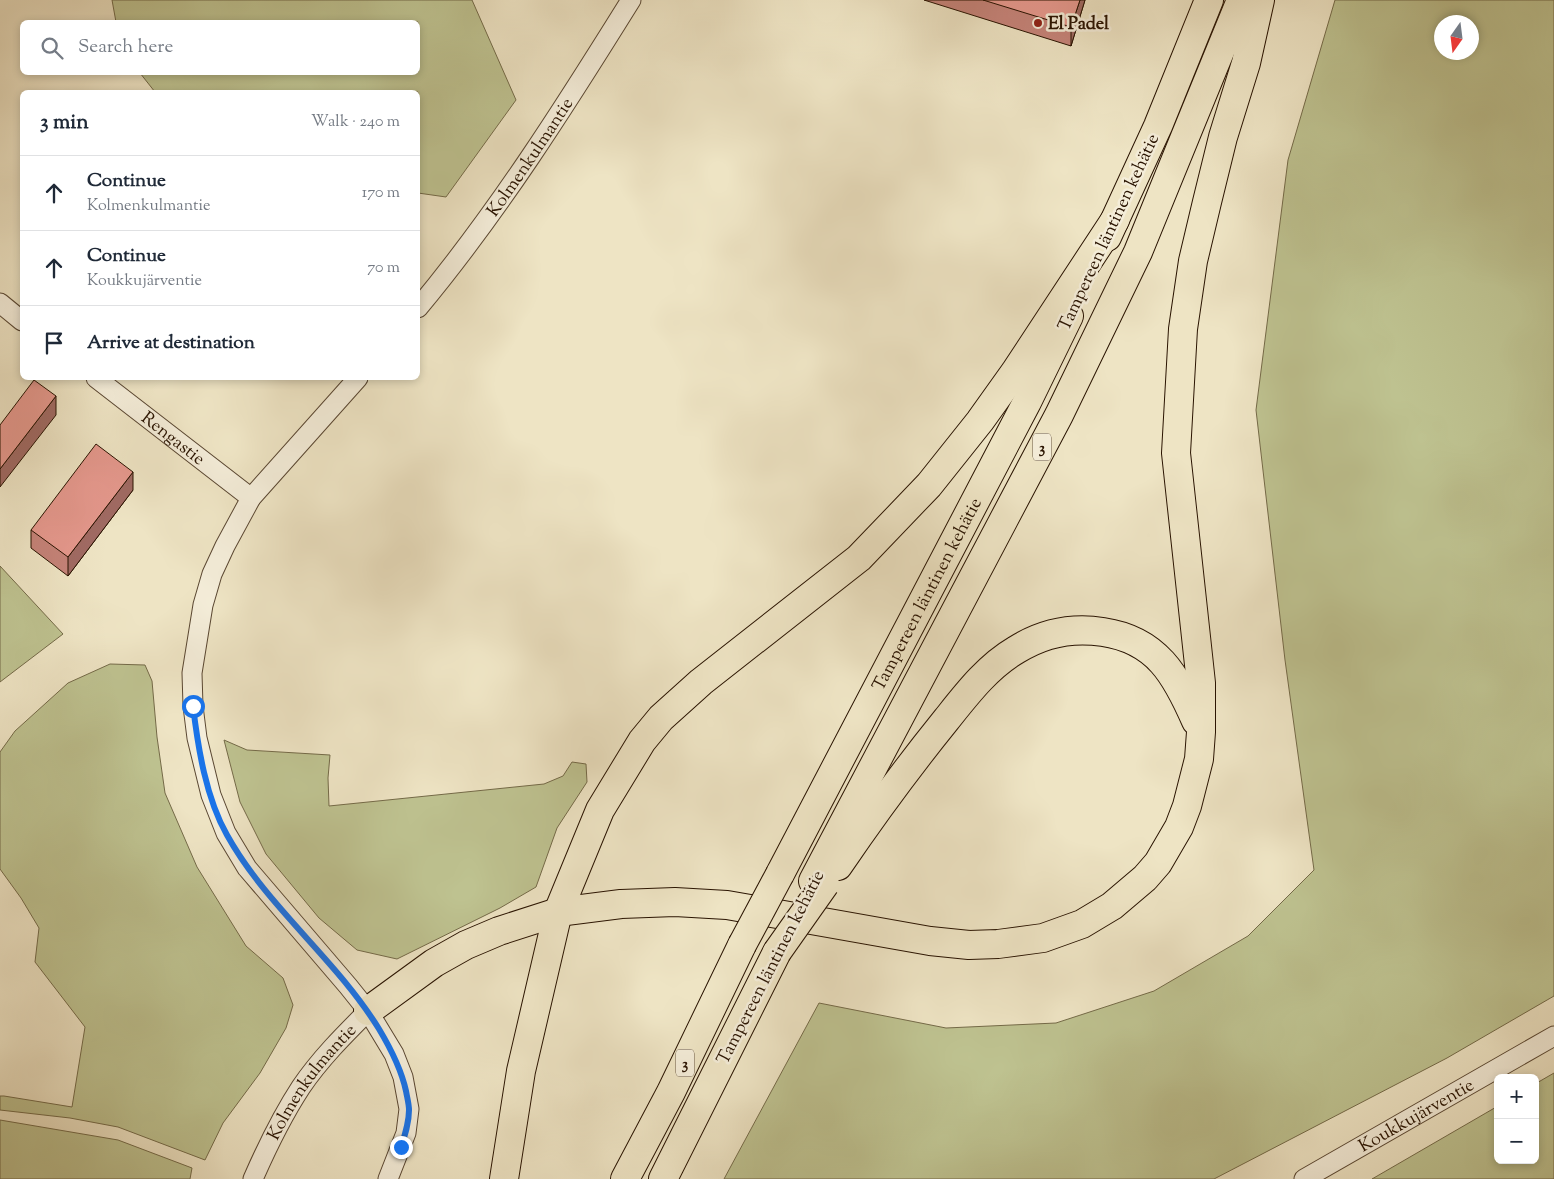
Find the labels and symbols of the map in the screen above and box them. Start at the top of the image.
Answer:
place label: El Padel [1048,12,1110,38]
north arrow [1434,15,1479,60]
marker: El Padel [1032,17,1044,29]
street label: Kolmenkulmantie [481,93,581,223]
street label: Tampereen läntinen kehätie [1053,130,1167,336]
street label: Rengastie [135,406,210,473]
road number: 3 [1033,434,1051,461]
street label: Tampereen läntinen kehätie [867,494,990,696]
route start [182,695,205,718]
street label: Tampereen läntinen kehätie [711,866,832,1070]
street label: Kolmenkulmantie [262,1019,363,1145]
road number: 3 [676,1050,694,1076]
street label: Koukkujärventie [1354,1073,1480,1160]
route end [390,1136,413,1159]

